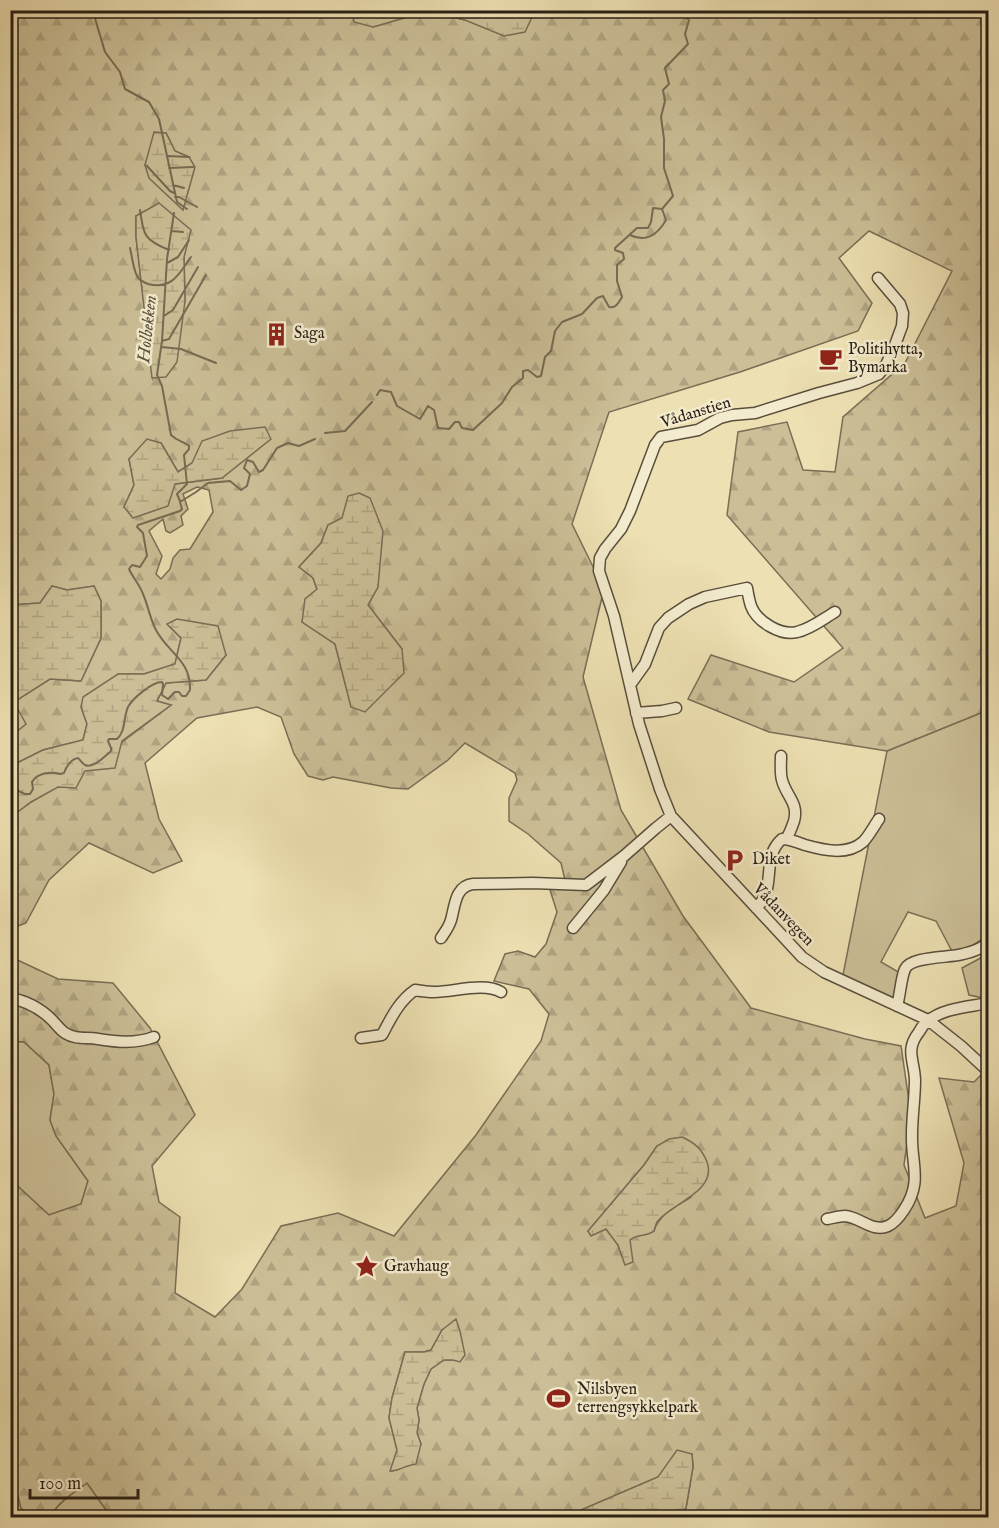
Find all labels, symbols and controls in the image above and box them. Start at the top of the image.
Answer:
water label: Holbekken [133,294,163,365]
building icon: Saga [263,321,289,347]
place label: Saga [294,324,325,344]
place label: Politihytta, Bymarka [848,340,923,378]
cafe icon: Politihytta, Bymarka [817,346,843,372]
street label: Vådanstien [658,393,734,433]
parking icon: Diket [721,847,747,873]
place label: Diket [752,850,791,870]
street label: Vådanvegen [747,879,818,951]
place icon: Gravhaug [353,1254,379,1280]
place label: Gravhaug [384,1257,449,1277]
place label: Nilsbyen terrengsykkelpark [577,1380,699,1418]
sports icon: Nilsbyen terrengsykkelpark [546,1386,572,1412]
scale bar [30,1462,138,1500]
text: 100 m [39,1473,81,1496]

